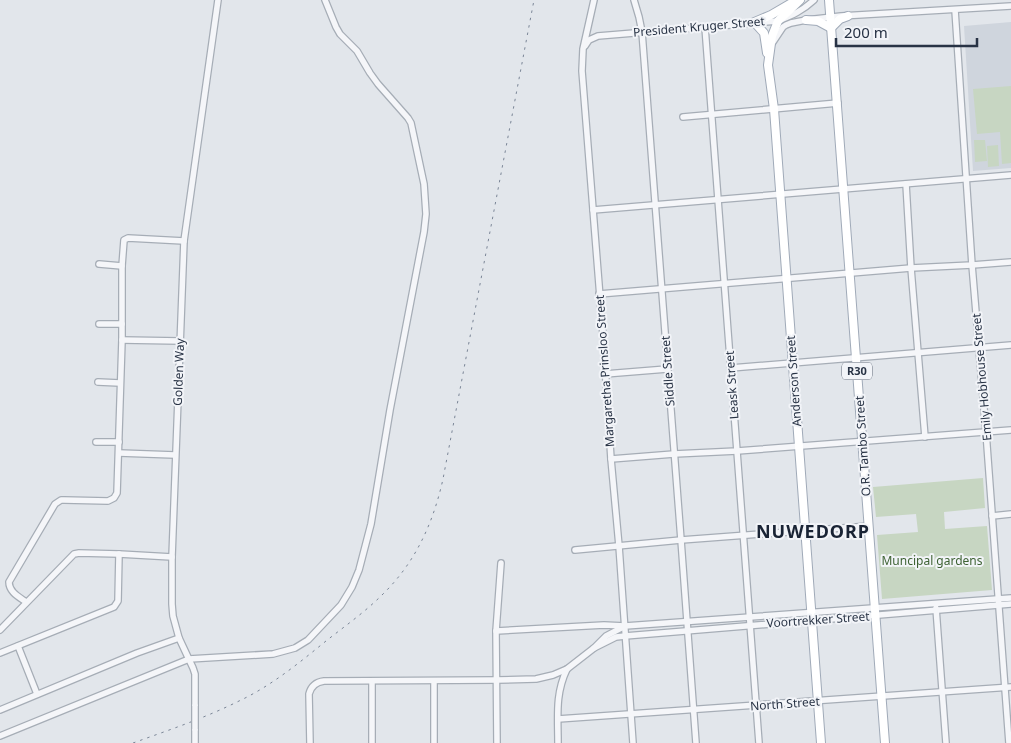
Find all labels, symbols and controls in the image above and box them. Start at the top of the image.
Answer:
street label: President Kruger Street [632,12,766,41]
scale bar [836,15,977,47]
text: 200 m [844,22,888,42]
street label: Margaretha Prinsloo Street [591,294,618,448]
street label: Emily Hobhouse Street [967,312,996,442]
street label: Siddle Street [657,334,678,407]
street label: Anderson Street [782,334,805,427]
street label: Golden Way [169,337,188,406]
street label: Leask Street [721,350,742,420]
road number: R30 [842,362,872,380]
street label: O.R. Tambo Street [850,394,874,497]
district label: NUWEDORP [756,519,870,543]
park label: Muncipal gardens [881,552,983,569]
street label: Voortrekker Street [766,607,871,632]
street label: North Street [750,693,821,714]

